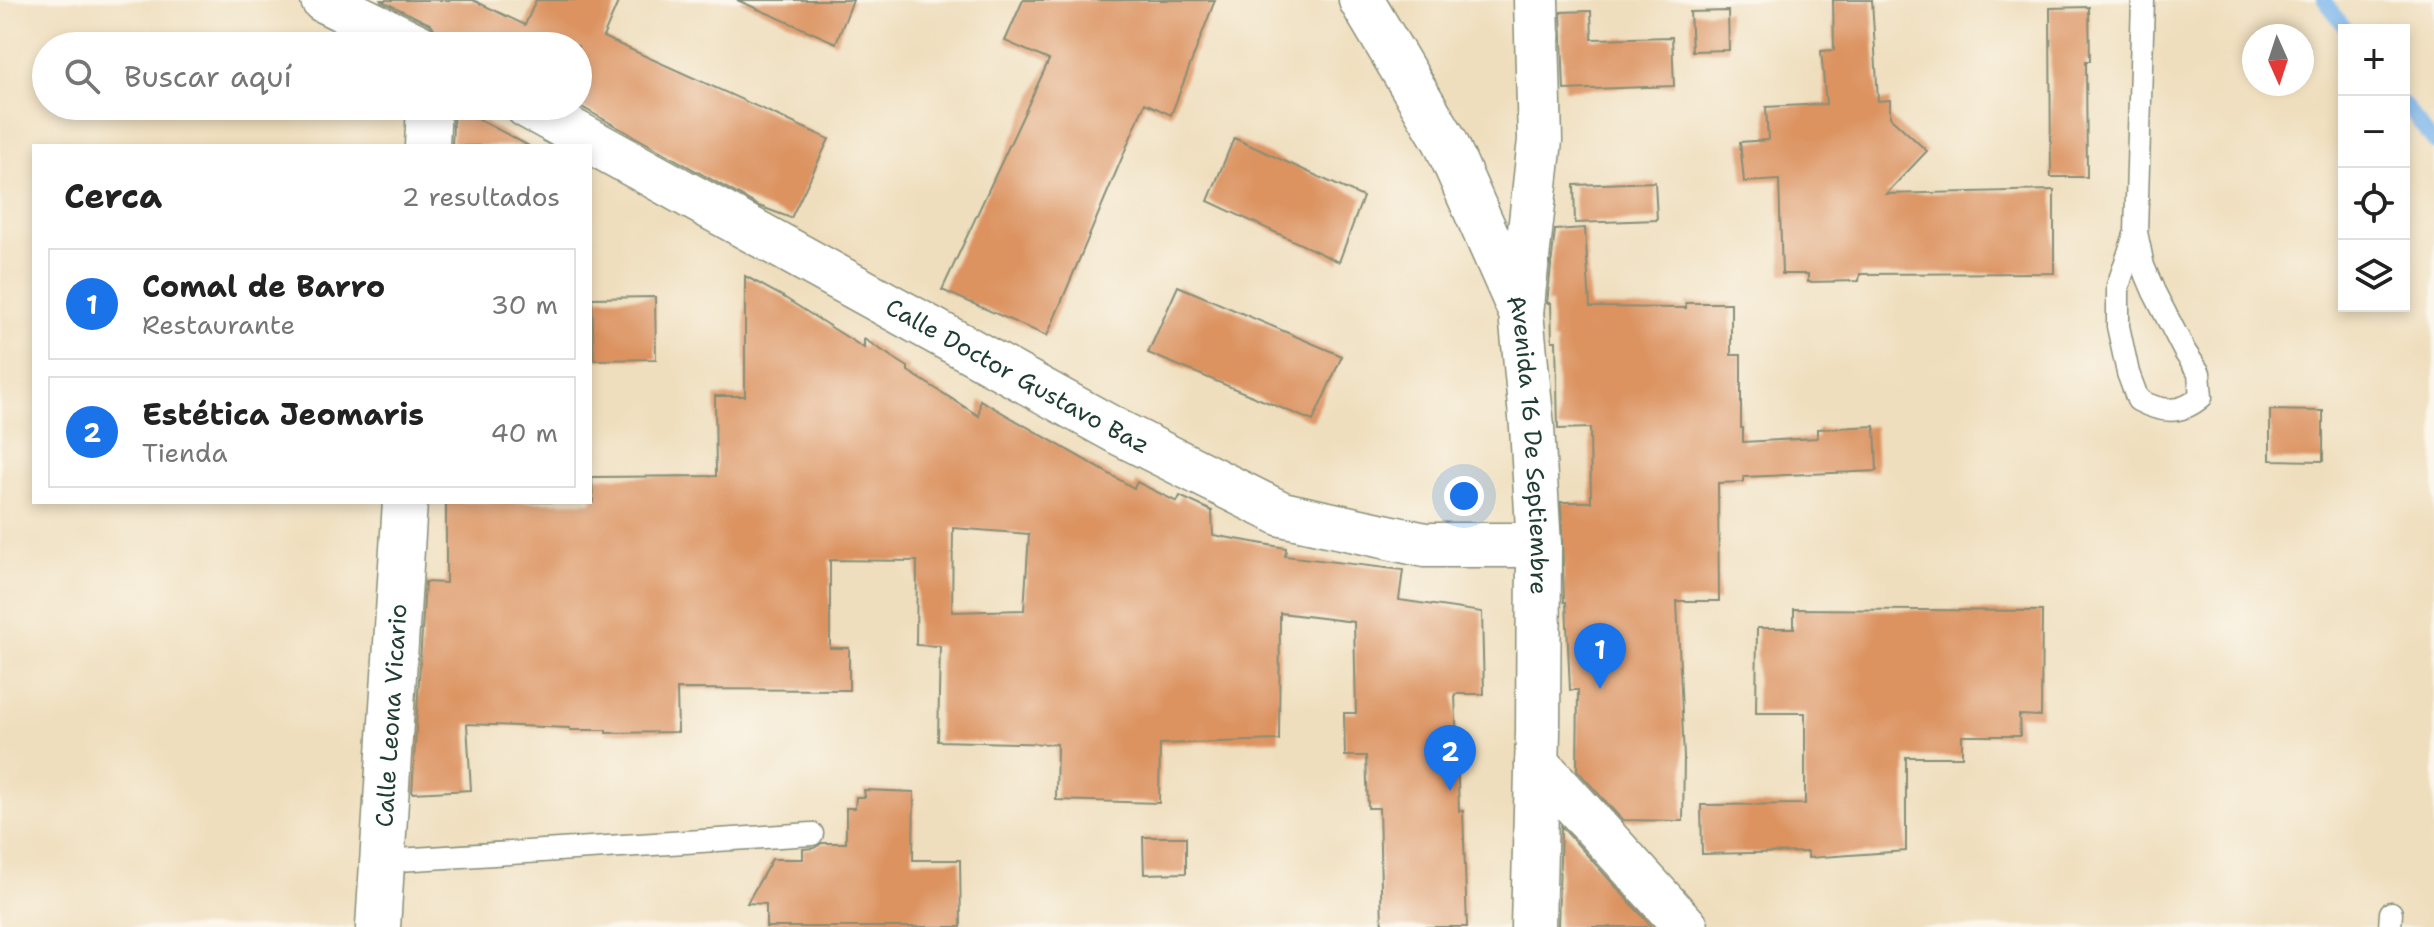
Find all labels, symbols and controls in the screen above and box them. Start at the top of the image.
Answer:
north arrow [2242,24,2314,96]
map controls [2338,24,2410,312]
button: + [2338,24,2410,96]
search box [32,32,592,120]
icon: search [60,54,104,98]
text: Buscar aquí [124,56,292,97]
button: − [2338,96,2410,168]
button: locate [2338,168,2410,240]
text: Cerca [64,173,162,219]
text: 2 resultados [401,179,560,214]
button: layers [2338,240,2410,312]
text: Comal de Barro [142,266,385,307]
text: 1 [86,287,98,322]
text: 30 m [491,287,558,322]
street label: Avenida 16 De Septiembre [1499,289,1555,595]
street label: Calle Doctor Gustavo Baz [880,291,1155,461]
text: Restaurante [142,307,295,342]
text: Estética Jeomaris [142,394,424,435]
text: 2 [83,415,101,450]
text: 40 m [491,415,558,450]
text: Tienda [142,435,228,470]
your location [1444,476,1484,516]
street label: Calle Leona Vicario [368,603,415,828]
pin: 1 [1574,623,1626,689]
pin: 2 [1424,725,1476,791]

